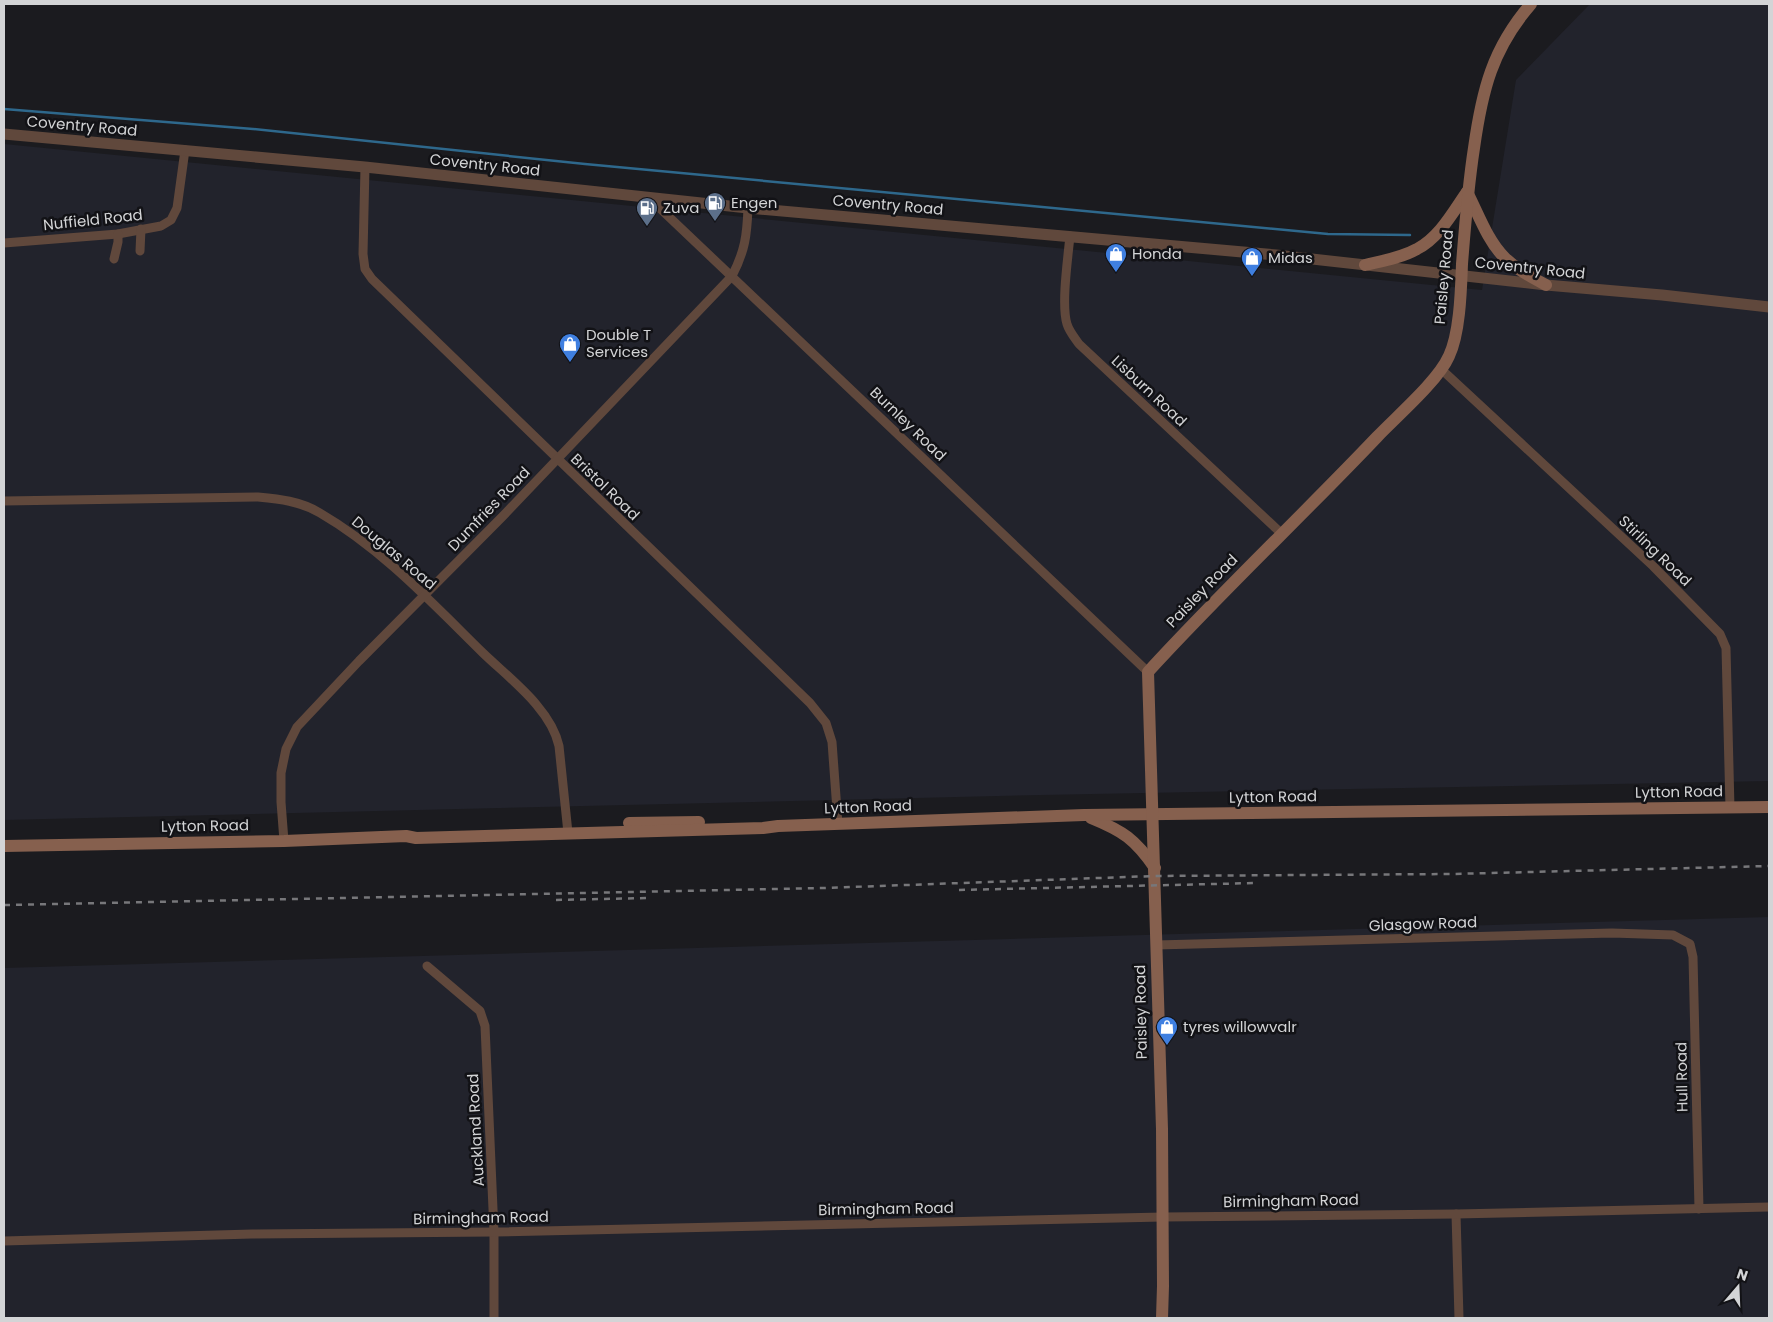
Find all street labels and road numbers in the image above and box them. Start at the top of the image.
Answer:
street label: Coventry Road [26,110,138,141]
street label: Coventry Road [429,148,541,181]
street label: Coventry Road [832,189,944,220]
street label: Nuffield Road [42,204,144,235]
street label: Paisley Road [1429,229,1458,325]
street label: Coventry Road [1474,251,1586,284]
street label: Lisburn Road [1107,350,1192,431]
street label: Burnley Road [866,382,951,465]
street label: Bristol Road [566,448,644,525]
street label: Dumfries Road [443,462,534,556]
street label: Douglas Road [347,511,441,594]
street label: Stirling Road [1614,511,1696,591]
street label: Paisley Road [1161,549,1242,632]
street label: Lytton Road [1635,780,1723,803]
street label: Lytton Road [1229,785,1317,808]
street label: Lytton Road [824,794,912,819]
street label: Lytton Road [161,814,249,837]
street label: Glasgow Road [1368,911,1478,936]
street label: Paisley Road [1129,964,1152,1060]
street label: Hull Road [1670,1042,1693,1112]
street label: Auckland Road [462,1073,489,1187]
street label: Birmingham Road [1223,1189,1359,1212]
street label: Birmingham Road [818,1197,954,1220]
street label: Birmingham Road [413,1206,549,1229]

